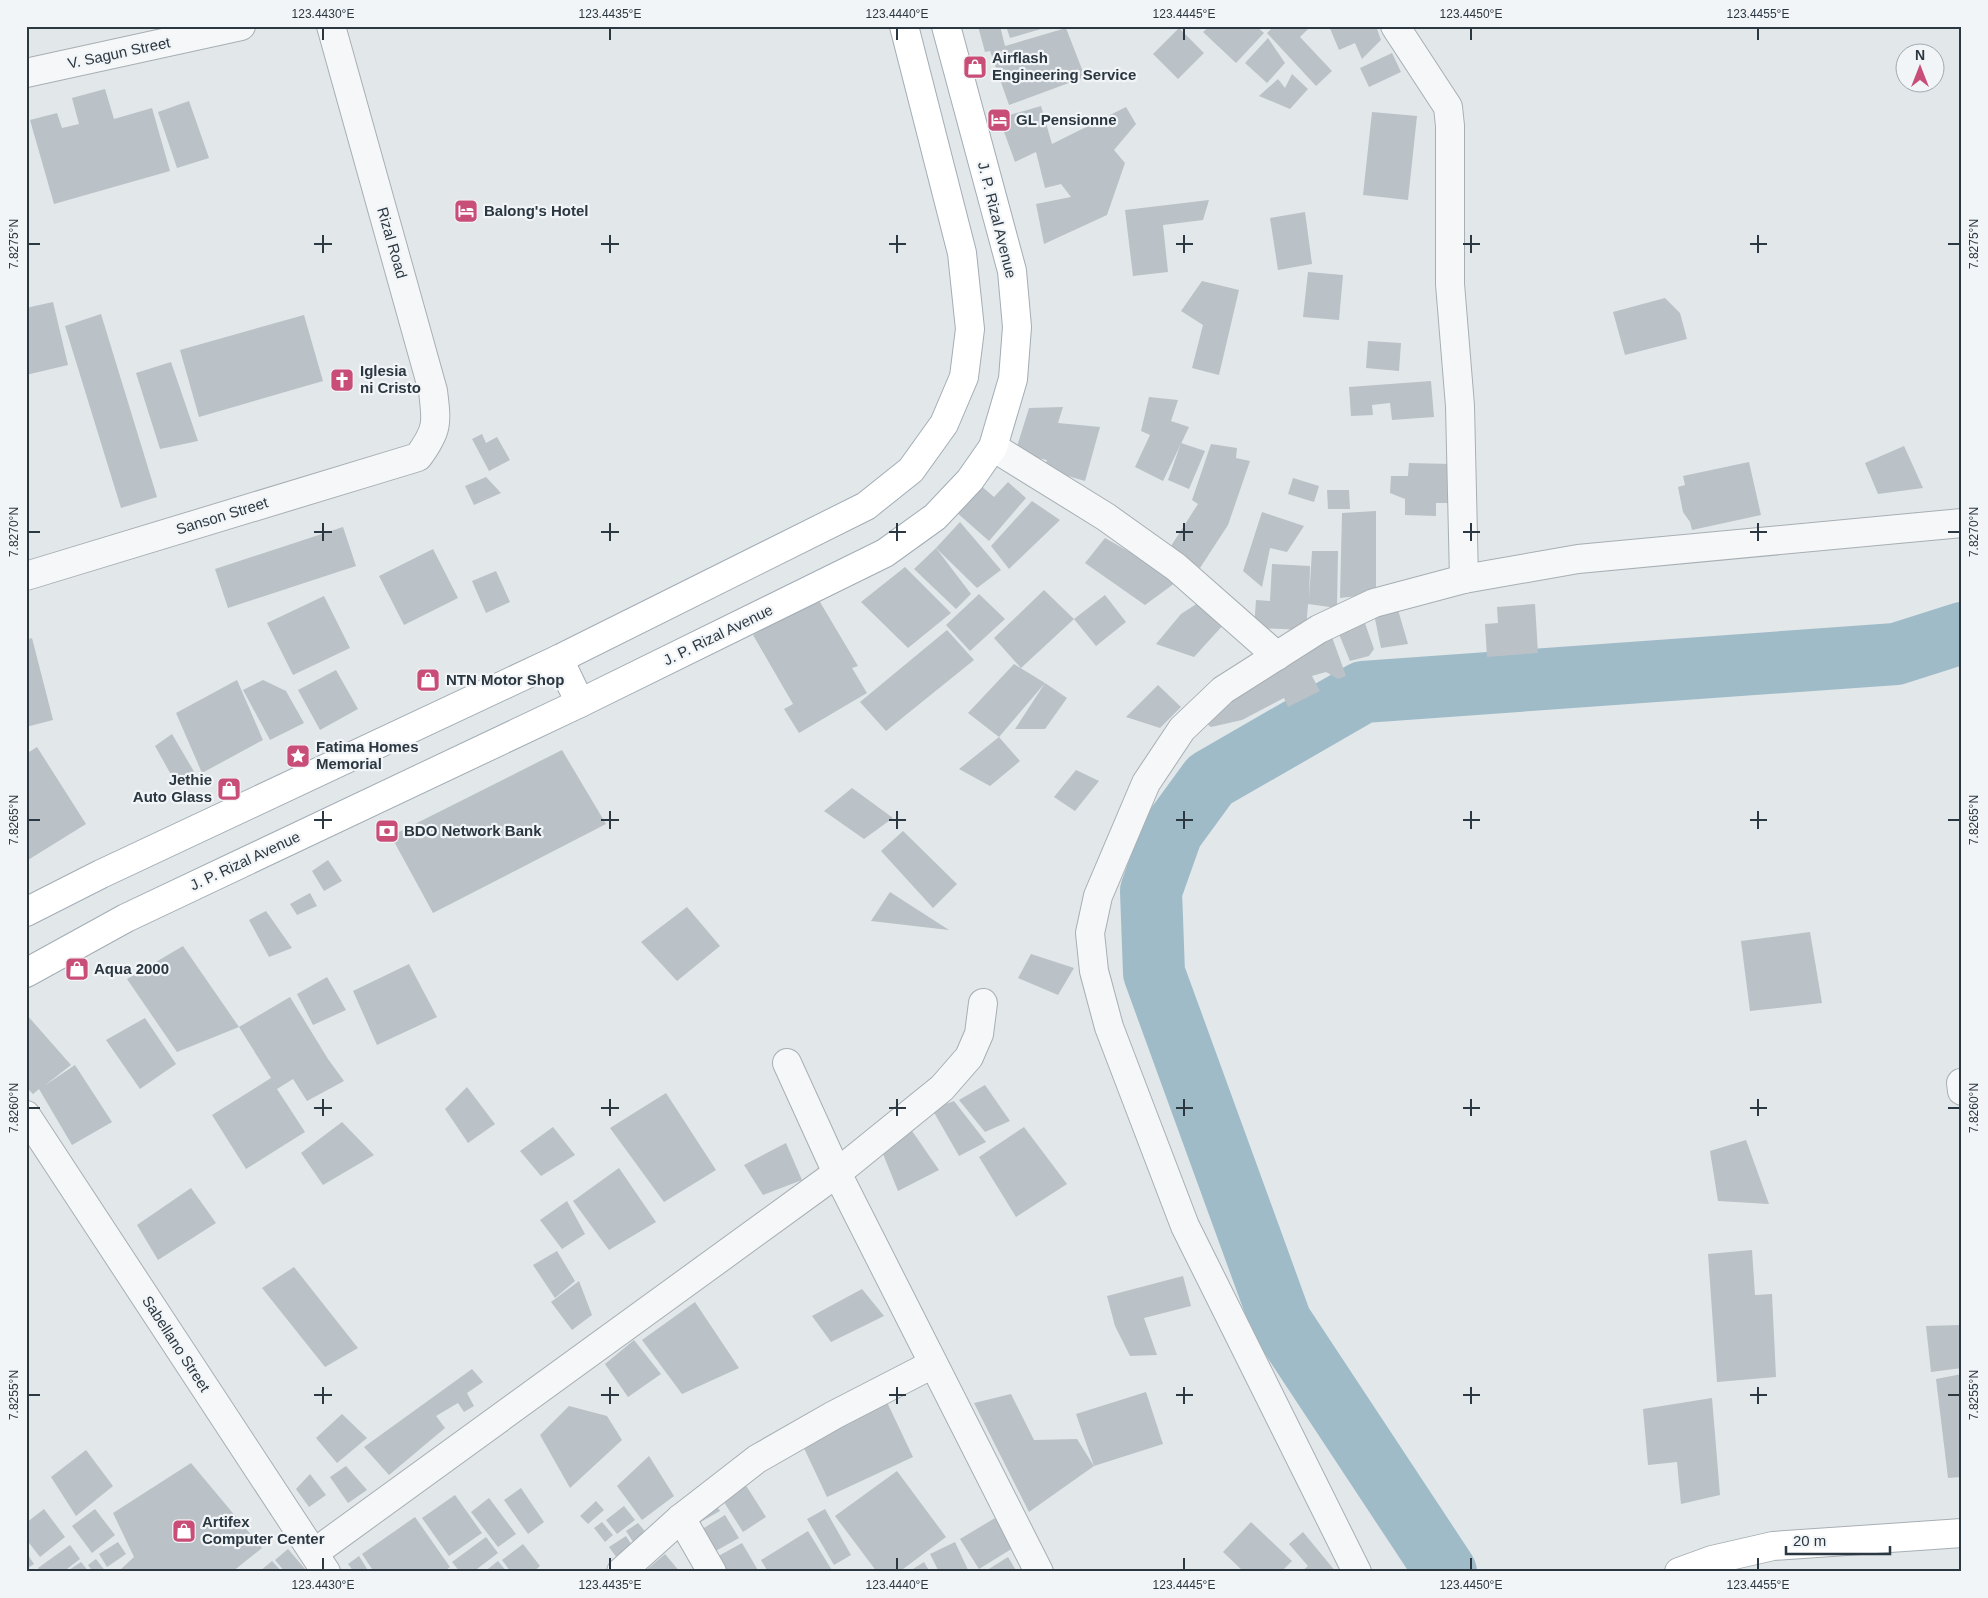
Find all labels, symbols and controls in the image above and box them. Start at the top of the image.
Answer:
text: 123.4430°E [292,7,354,21]
text: 123.4435°E [579,7,641,21]
text: 123.4440°E [866,7,928,21]
text: 123.4445°E [1153,7,1215,21]
text: 123.4450°E [1440,7,1502,21]
text: 123.4455°E [1727,7,1789,21]
street label: V. Sagun Street [66,33,173,72]
north arrow [1896,42,1946,92]
text: N [1915,47,1925,63]
place label: Airflash Engineering Service [992,49,1136,83]
shop icon: Airflash Engineering Service [962,54,988,80]
hotel icon: GL Pensionne [986,107,1012,133]
place label: GL Pensionne [1016,111,1117,128]
street label: J. P. Rizal Avenue [975,160,1020,280]
hotel icon: Balong's Hotel [453,198,479,224]
place label: Balong's Hotel [484,202,588,219]
street label: Rizal Road [374,205,411,280]
text: 7.8275°N [7,219,21,269]
text: 7.8275°N [1967,219,1981,269]
place label: Iglesia ni Cristo [360,362,421,396]
church icon: Iglesia ni Cristo [329,367,355,393]
street label: Sanson Street [174,493,271,538]
text: 7.8270°N [7,507,21,557]
text: 7.8270°N [1967,507,1981,557]
street label: J. P. Rizal Avenue [660,601,775,668]
shop icon: NTN Motor Shop [415,667,441,693]
place label: NTN Motor Shop [446,671,564,688]
place label: Fatima Homes Memorial [316,738,419,772]
place icon: Fatima Homes Memorial [285,743,311,769]
place label: Jethie Auto Glass [133,771,212,805]
shop icon: Jethie Auto Glass [216,776,242,802]
text: 7.8265°N [7,795,21,845]
text: 7.8265°N [1967,795,1981,845]
bank icon: BDO Network Bank [374,818,400,844]
place label: BDO Network Bank [404,822,542,839]
street label: J. P. Rizal Avenue [187,828,303,894]
shop icon: Aqua 2000 [64,956,90,982]
place label: Aqua 2000 [94,960,169,977]
text: 7.8260°N [7,1083,21,1133]
text: 7.8260°N [1967,1083,1981,1133]
street label: Sabellano Street [139,1293,214,1396]
text: 7.8255°N [7,1370,21,1420]
text: 7.8255°N [1967,1370,1981,1420]
place label: Artifex Computer Center [202,1513,325,1547]
shop icon: Artifex Computer Center [171,1518,197,1544]
scale bar [1786,1523,1889,1555]
text: 20 m [1793,1532,1826,1549]
text: 123.4430°E [292,1578,354,1592]
text: 123.4435°E [579,1578,641,1592]
text: 123.4440°E [866,1578,928,1592]
text: 123.4445°E [1153,1578,1215,1592]
text: 123.4450°E [1440,1578,1502,1592]
text: 123.4455°E [1727,1578,1789,1592]

